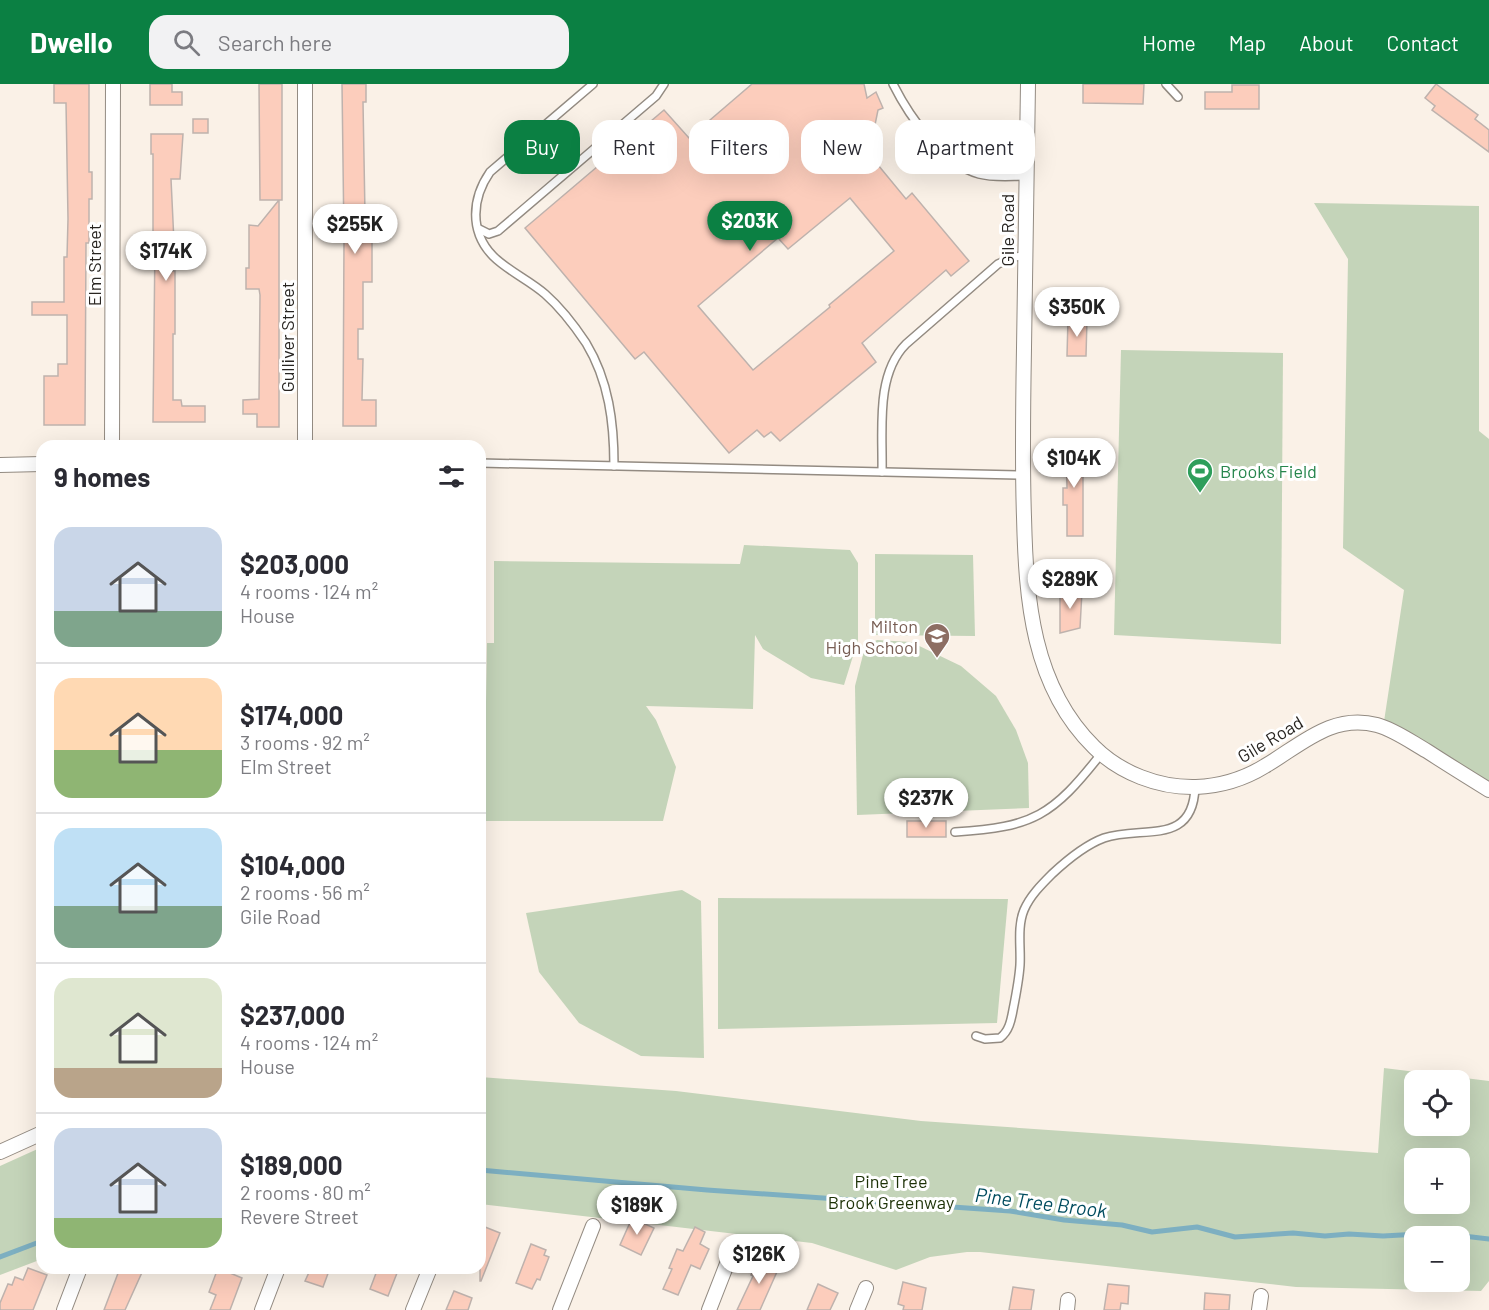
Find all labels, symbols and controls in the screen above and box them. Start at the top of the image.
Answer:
search box [149,15,569,69]
text: Dwello [30,25,113,59]
icon: search [170,26,203,59]
text: Search here [218,29,332,55]
text: Home [1142,30,1196,55]
text: Map [1229,30,1266,55]
text: About [1299,30,1354,55]
text: Contact [1387,30,1459,55]
chip: Buy [504,120,580,174]
chip: Rent [592,120,677,174]
chip: Filters [689,120,789,174]
chip: New [801,120,883,174]
chip: Apartment [895,120,1035,174]
street label: Gile Road [996,194,1018,266]
pin: $203K [708,201,792,252]
pin: $255K [313,204,397,255]
text: $203K [721,208,779,232]
text: $255K [327,211,383,235]
street label: Elm Street [83,224,105,306]
pin: $174K [124,231,208,282]
text: $174K [139,238,193,262]
street label: Gulliver Street [276,282,298,392]
pin: $350K [1035,287,1119,338]
text: $350K [1049,294,1105,318]
pin: $104K [1032,438,1116,489]
text: $104K [1047,445,1101,469]
sports icon: Brooks Field [1185,456,1215,494]
icon: filters [435,460,468,493]
place label: Brooks Field [1220,460,1317,482]
text: 9 homes [54,461,150,492]
text: $203,000 [240,548,349,579]
icon: home [102,551,174,623]
pin: $289K [1028,559,1112,610]
text: $289K [1042,566,1098,590]
text: 4 rooms · 124 m² [240,579,378,603]
text: House [240,603,295,627]
place label: Milton High School [825,615,918,658]
school or university icon: Milton High School [922,621,952,659]
text: $174,000 [240,699,343,730]
icon: home [102,702,174,774]
street label: Gile Road [1233,711,1307,767]
text: 3 rooms · 92 m² [240,730,370,754]
text: Elm Street [240,754,332,778]
pin: $237K [884,778,968,829]
text: $237K [898,785,954,809]
text: $104,000 [240,849,345,880]
icon: home [102,852,174,924]
text: 2 rooms · 56 m² [240,880,370,904]
text: Gile Road [240,904,321,928]
text: $237,000 [240,999,345,1030]
icon: home [102,1002,174,1074]
text: 4 rooms · 124 m² [240,1030,378,1054]
text: House [240,1054,295,1078]
map controls [1404,1070,1470,1292]
button: locate [1404,1070,1470,1136]
button: + [1404,1148,1470,1214]
text: $189,000 [240,1149,343,1180]
icon: home [102,1152,174,1224]
park label: Pine Tree Brook Greenway [828,1170,954,1213]
text: 2 rooms · 80 m² [240,1180,371,1204]
water label: Pine Tree Brook [974,1182,1108,1222]
pin: $189K [595,1185,679,1236]
text: $189K [611,1192,663,1216]
text: Revere Street [240,1204,359,1228]
button: − [1404,1226,1470,1292]
pin: $126K [717,1234,801,1285]
text: $126K [733,1241,785,1265]

